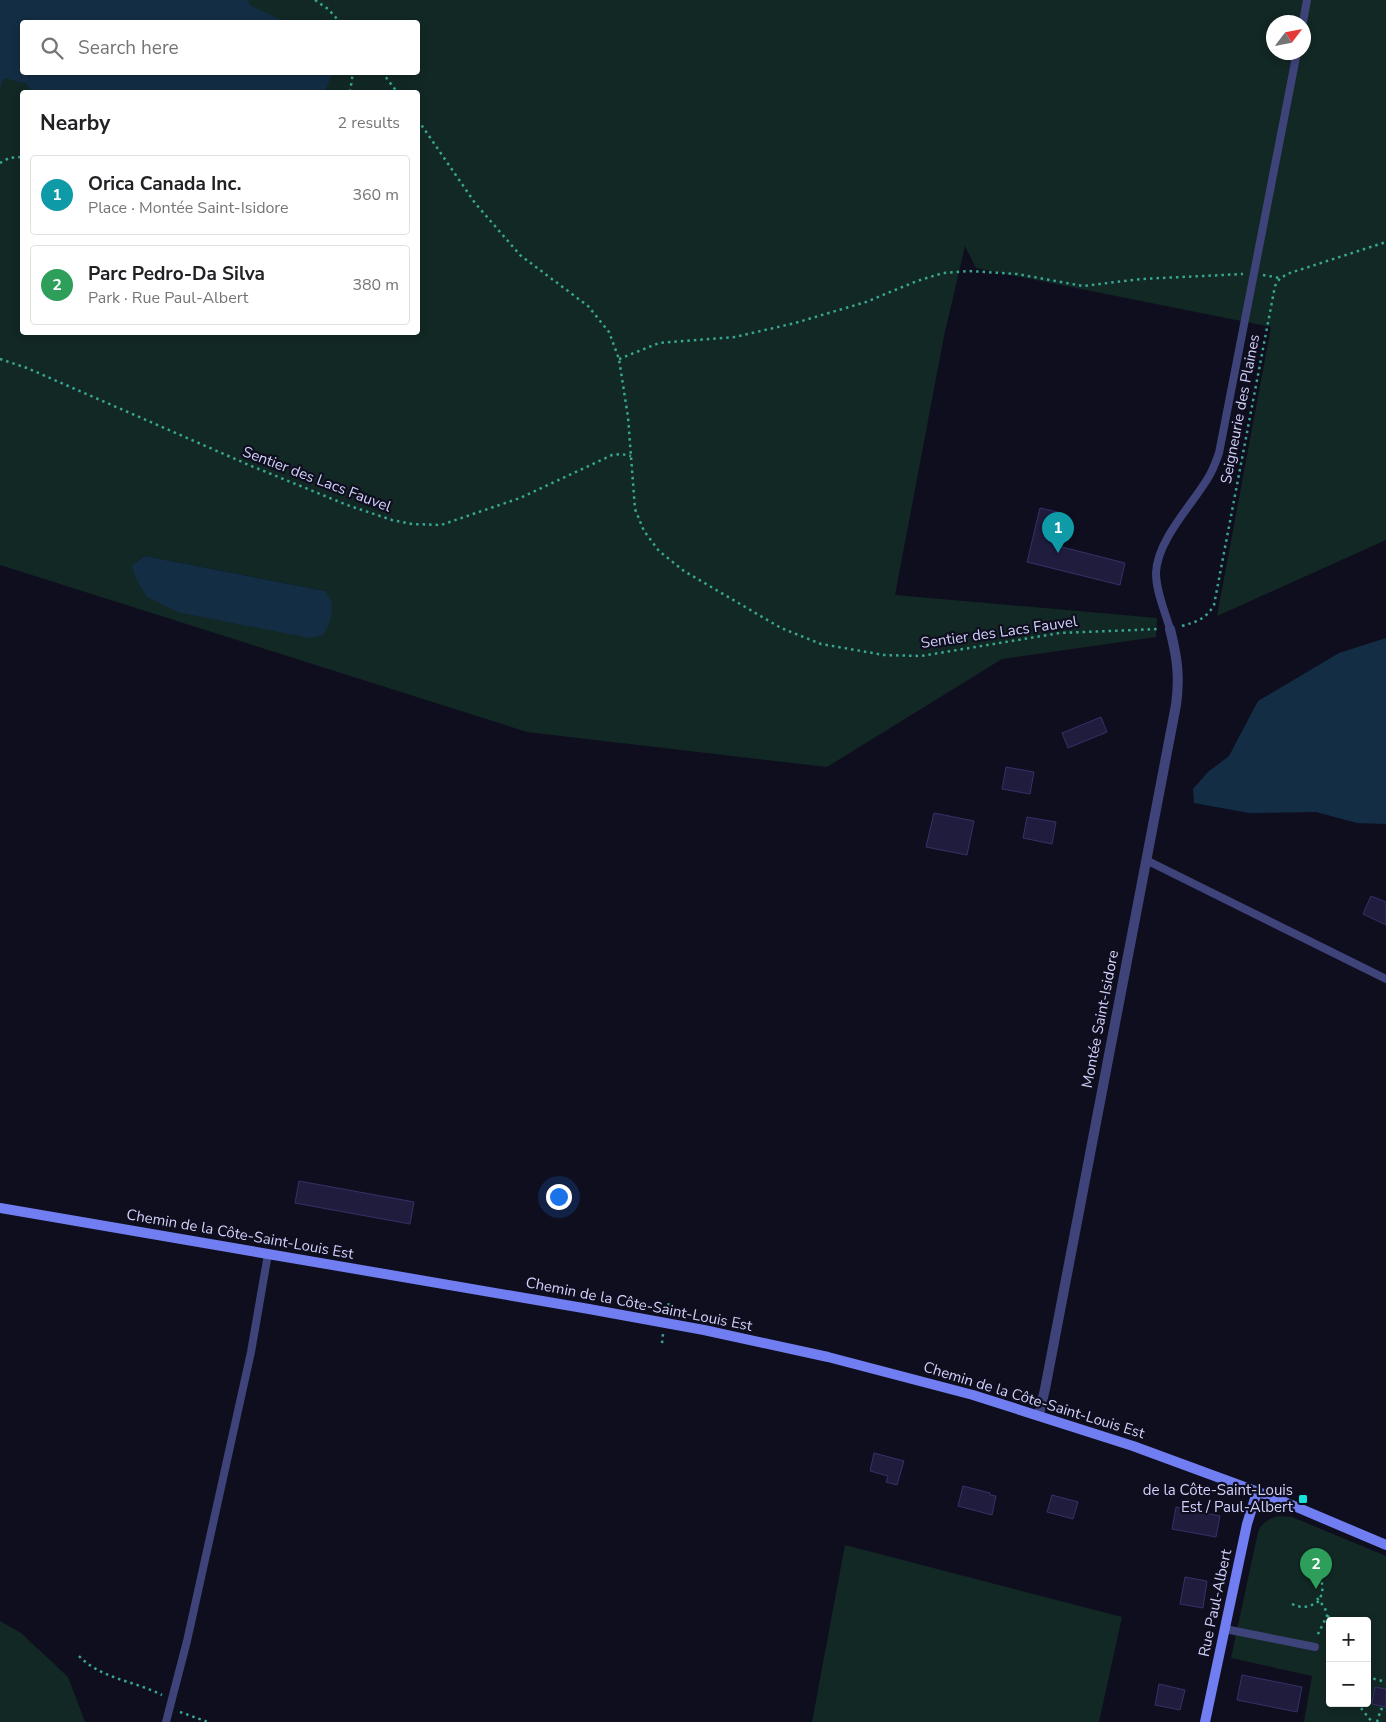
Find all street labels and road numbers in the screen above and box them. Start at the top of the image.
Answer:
street label: Seigneurie des Plaines [1216,333,1264,485]
street label: Sentier des Lacs Fauvel [240,441,395,517]
street label: Sentier des Lacs Fauvel [919,611,1079,653]
street label: Montée Saint-Isidore [1077,948,1123,1090]
street label: Chemin de la Côte-Saint-Louis Est [125,1204,356,1264]
street label: Chemin de la Côte-Saint-Louis Est [524,1272,755,1336]
street label: Chemin de la Côte-Saint-Louis Est [921,1357,1148,1443]
street label: Rue Paul-Albert [1194,1547,1236,1659]

